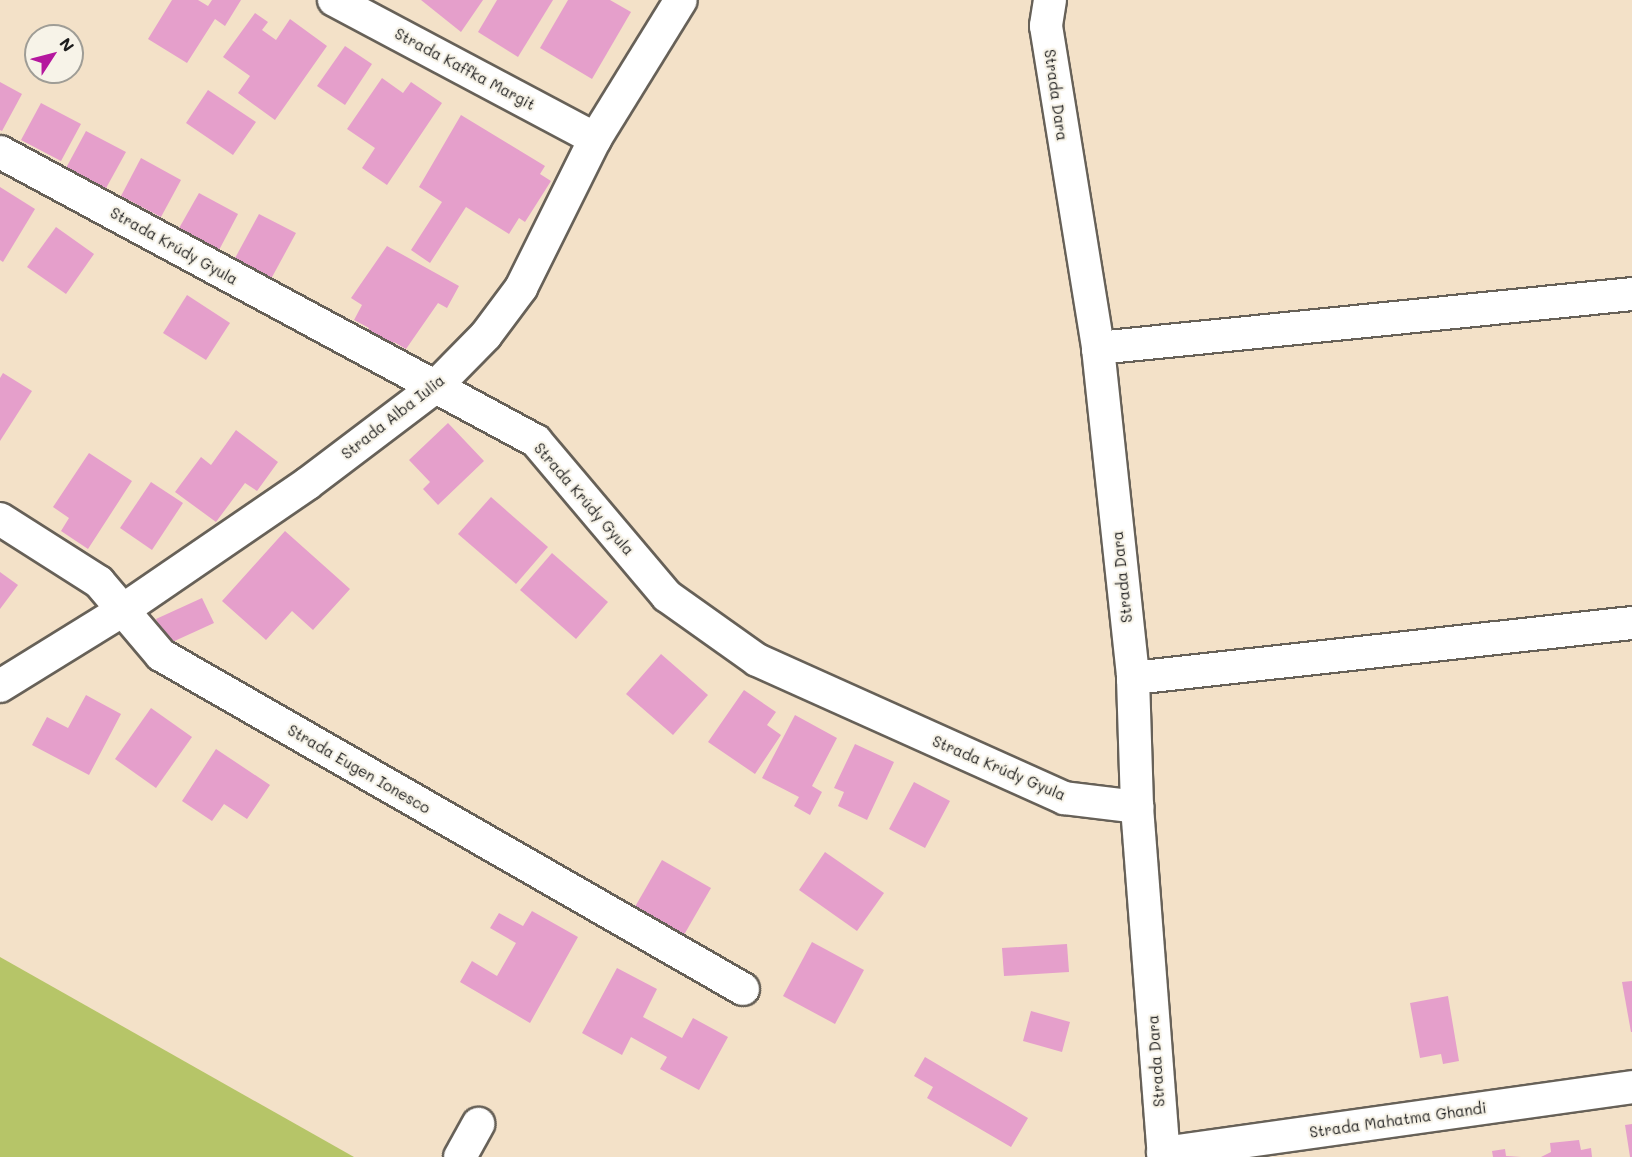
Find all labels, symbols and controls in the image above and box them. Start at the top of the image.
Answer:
north arrow [24,24,84,84]
street label: Strada Kaffka Margit [392,24,538,114]
text: N [55,33,79,55]
street label: Strada Dara [1041,48,1071,142]
street label: Strada Krúdy Gyula [107,204,241,288]
street label: Strada Alba Iulia [338,371,448,463]
street label: Strada Krúdy Gyula [530,439,638,559]
street label: Strada Dara [1108,530,1136,624]
street label: Strada Eugen Ionesco [285,721,433,817]
street label: Strada Krúdy Gyula [930,732,1068,804]
street label: Strada Dara [1144,1014,1168,1108]
street label: Strada Mahatma Ghandi [1308,1099,1488,1141]

